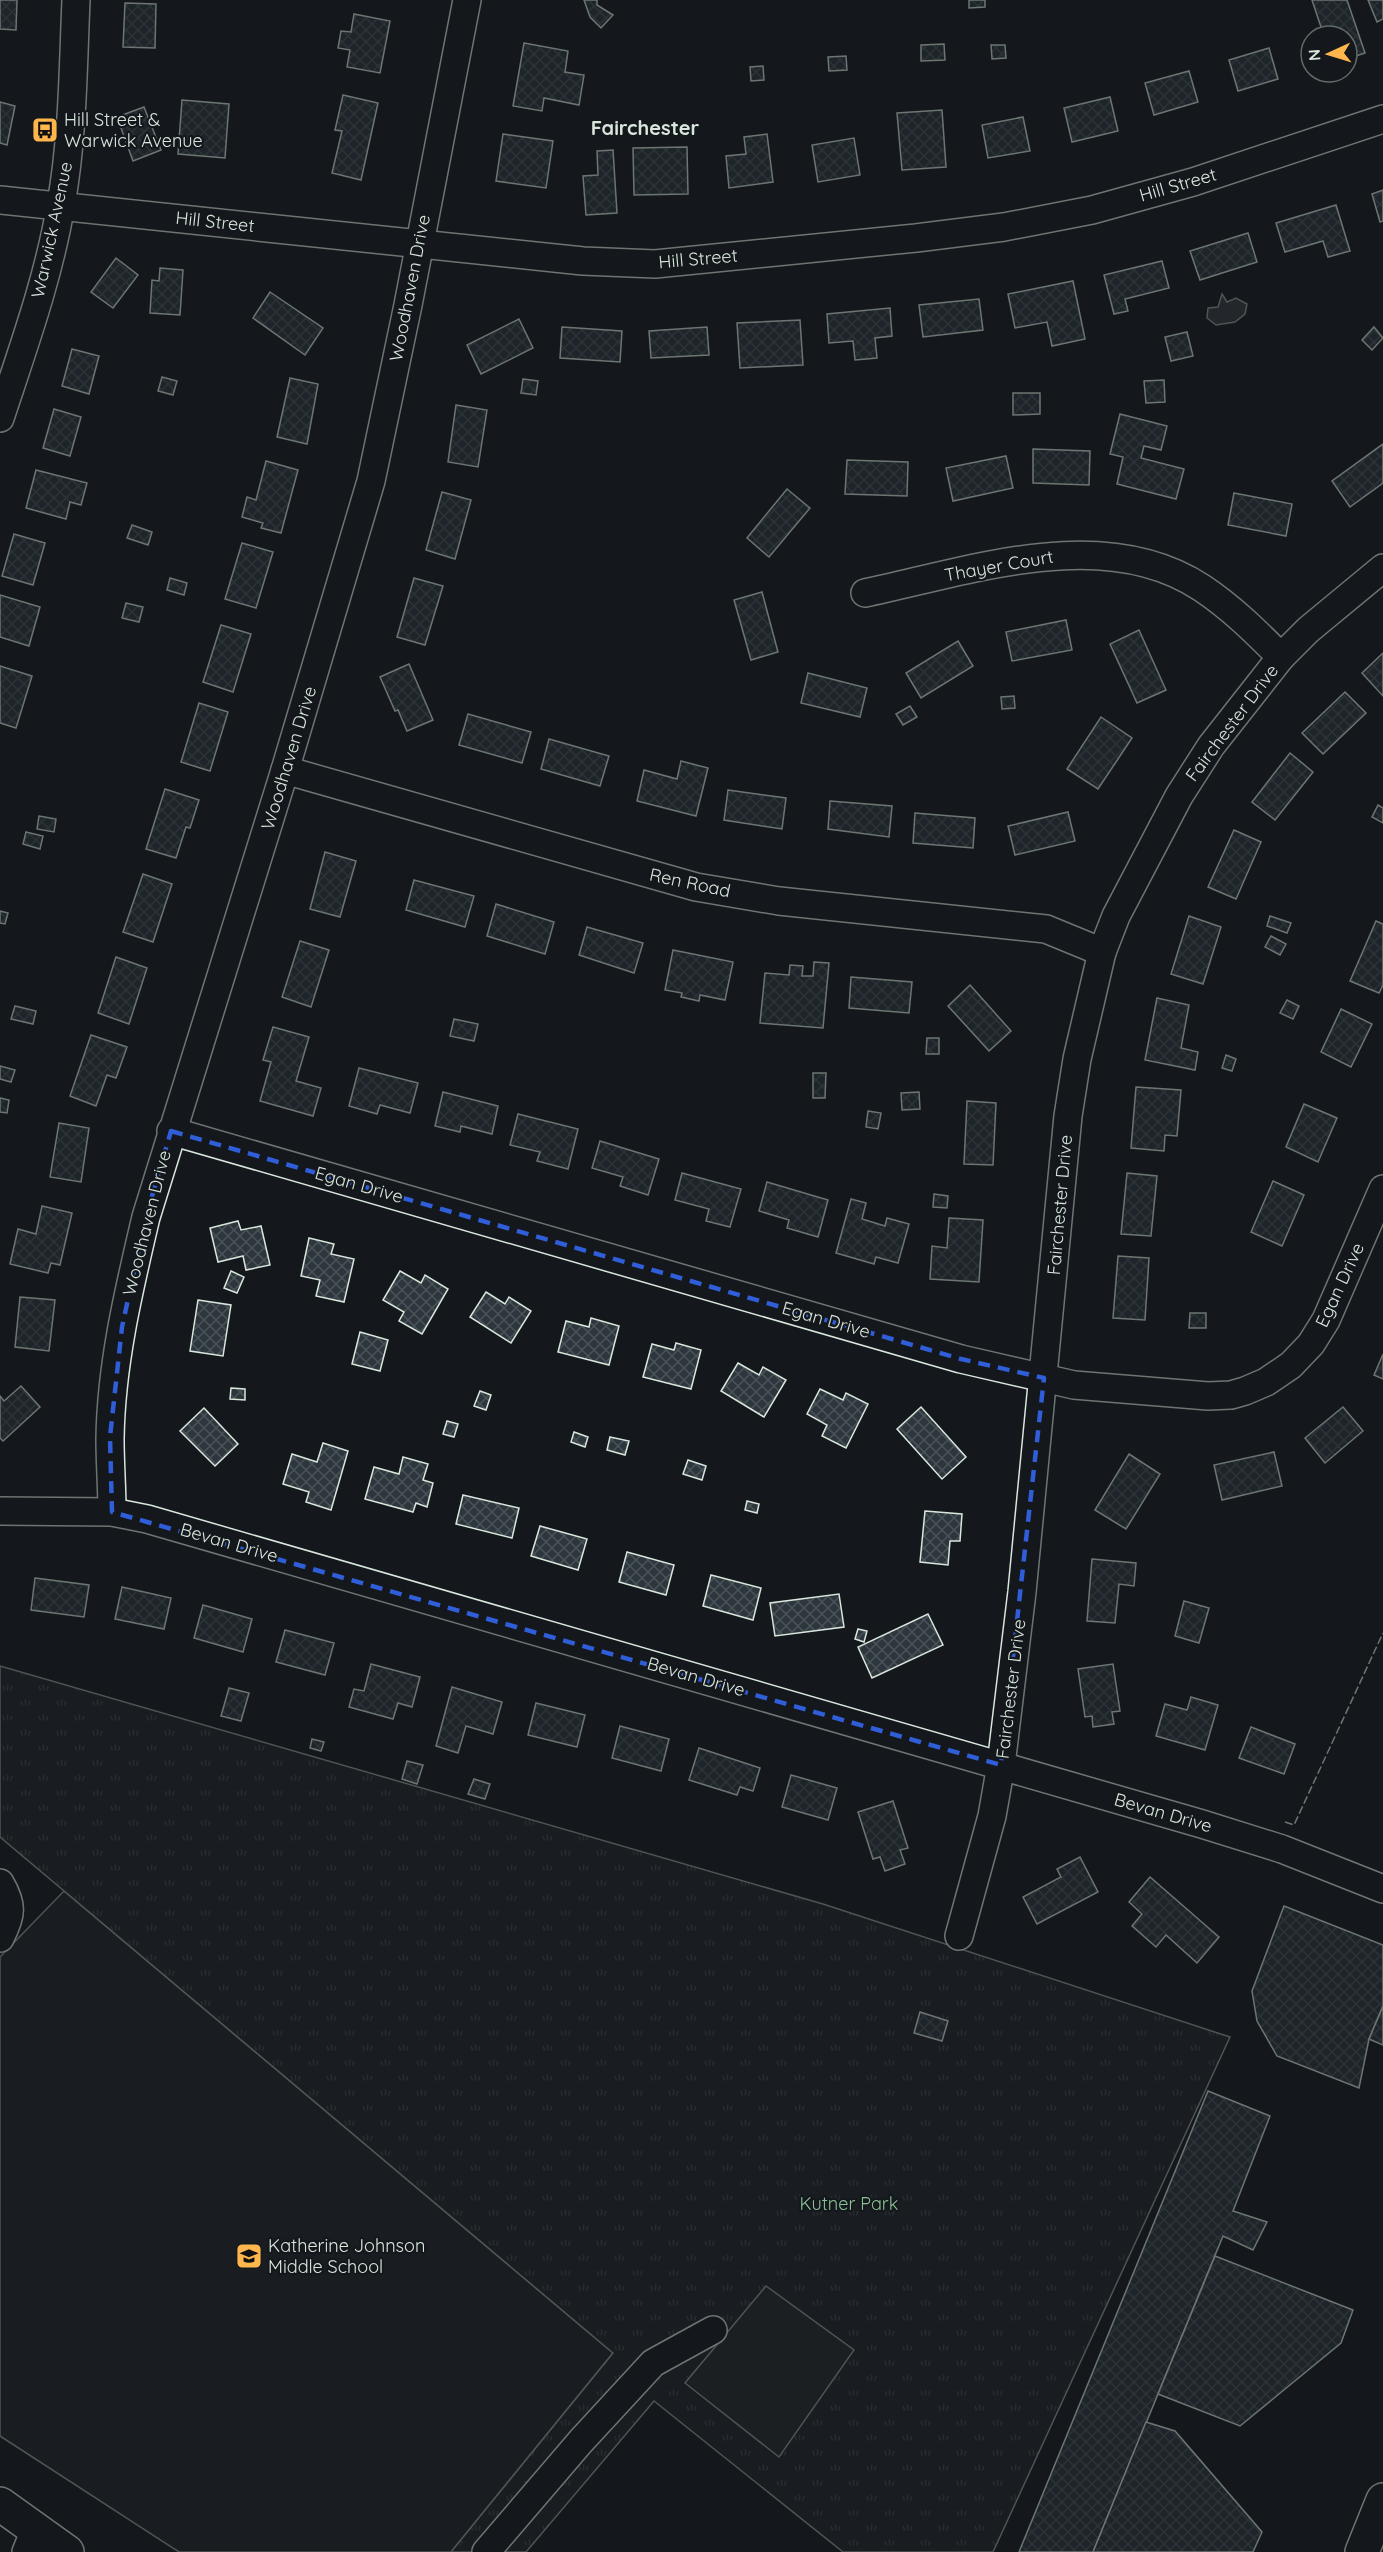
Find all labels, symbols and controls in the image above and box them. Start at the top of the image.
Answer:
north arrow [1299,24,1359,84]
text: N [1304,48,1324,62]
place label: Hill Street & Warwick Avenue [64,108,203,152]
bus stop icon: Hill Street & Warwick Avenue [30,115,60,145]
district label: Fairchester [591,115,700,140]
street label: Warwick Avenue [26,160,77,300]
street label: Hill Street [1137,163,1219,206]
street label: Hill Street [174,206,256,237]
street label: Woodhaven Drive [384,213,435,363]
street label: Hill Street [658,244,738,273]
street label: Thayer Court [943,545,1055,586]
street label: Fairchester Drive [1180,660,1283,786]
street label: Woodhaven Drive [256,683,321,832]
street label: Ren Road [648,863,733,902]
street label: Fairchester Drive [1042,1134,1077,1276]
street label: Woodhaven Drive [117,1148,176,1298]
street label: Egan Drive [312,1161,406,1208]
street label: Egan Drive [1310,1239,1369,1331]
street label: Egan Drive [779,1296,873,1343]
street label: Bevan Drive [178,1518,281,1567]
street label: Fairchester Drive [991,1618,1030,1760]
street label: Bevan Drive [645,1652,748,1701]
street label: Bevan Drive [1112,1788,1215,1837]
park label: Kutner Park [800,2192,898,2215]
place label: Katherine Johnson Middle School [268,2234,425,2278]
school or university icon: Katherine Johnson Middle School [234,2241,264,2271]

